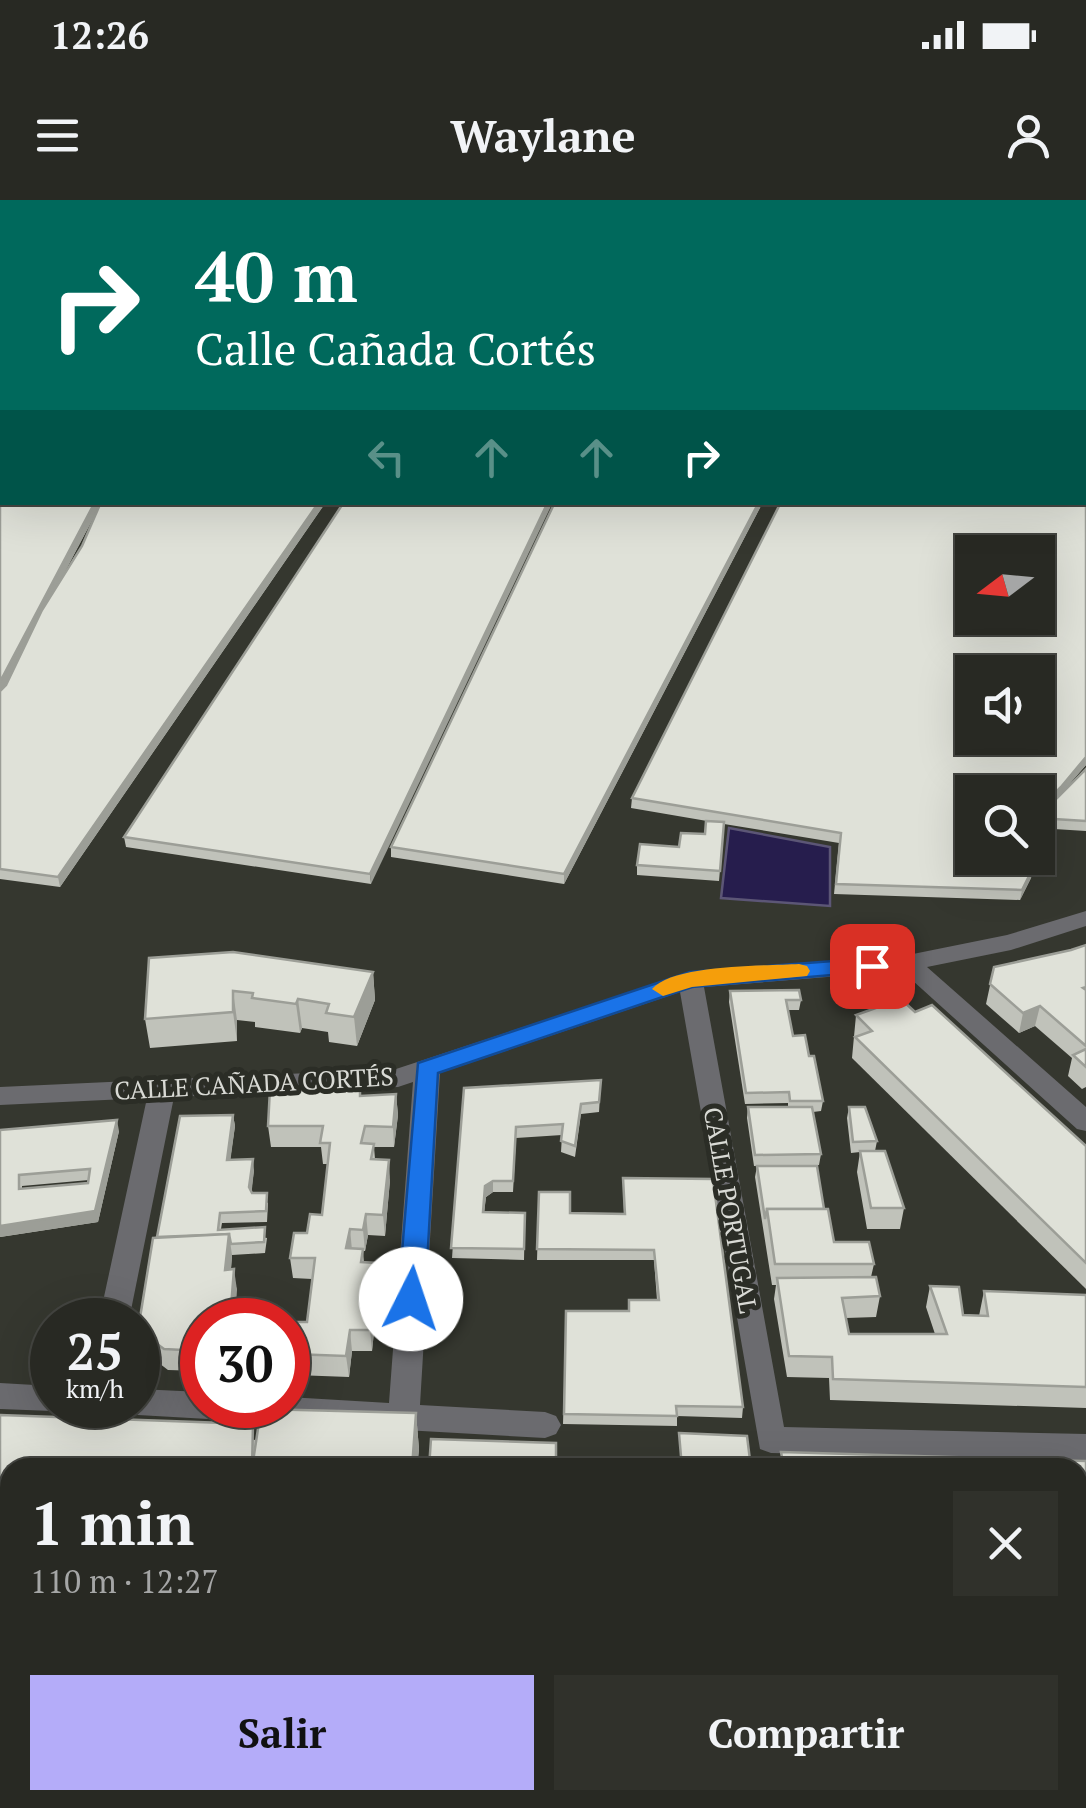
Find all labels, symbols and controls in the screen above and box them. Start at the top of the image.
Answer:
text: 12:26 [50,10,149,60]
text: Waylane [450,105,636,165]
icon: menu [30,108,85,163]
icon: person [1001,108,1056,163]
text: 40 m [195,229,358,322]
icon: right [30,240,160,370]
text: Calle Cañada Cortés [195,318,596,378]
icon: left [359,430,414,485]
icon: ahead [464,430,519,485]
icon: ahead [569,430,624,485]
icon: right [674,430,729,485]
north arrow [955,535,1055,635]
map controls [955,535,1055,875]
button: sound [955,655,1055,755]
button: search [955,775,1055,875]
pin [830,924,915,1009]
icon: arrive [845,939,900,994]
street label: CALLE CAÑADA CORTÉS [113,1059,395,1107]
street label: CALLE PORTUGAL [697,1104,765,1316]
position arrow [359,1247,463,1351]
speed limit sign: 30 [180,1298,310,1428]
text: 25 [67,1318,123,1384]
text: km/h [66,1372,124,1405]
text: 1 min [30,1483,194,1562]
button: close [953,1491,1058,1596]
text: 110 m · 12:27 [30,1560,218,1602]
button: Salir [30,1675,534,1790]
button: Compartir [554,1675,1058,1790]

